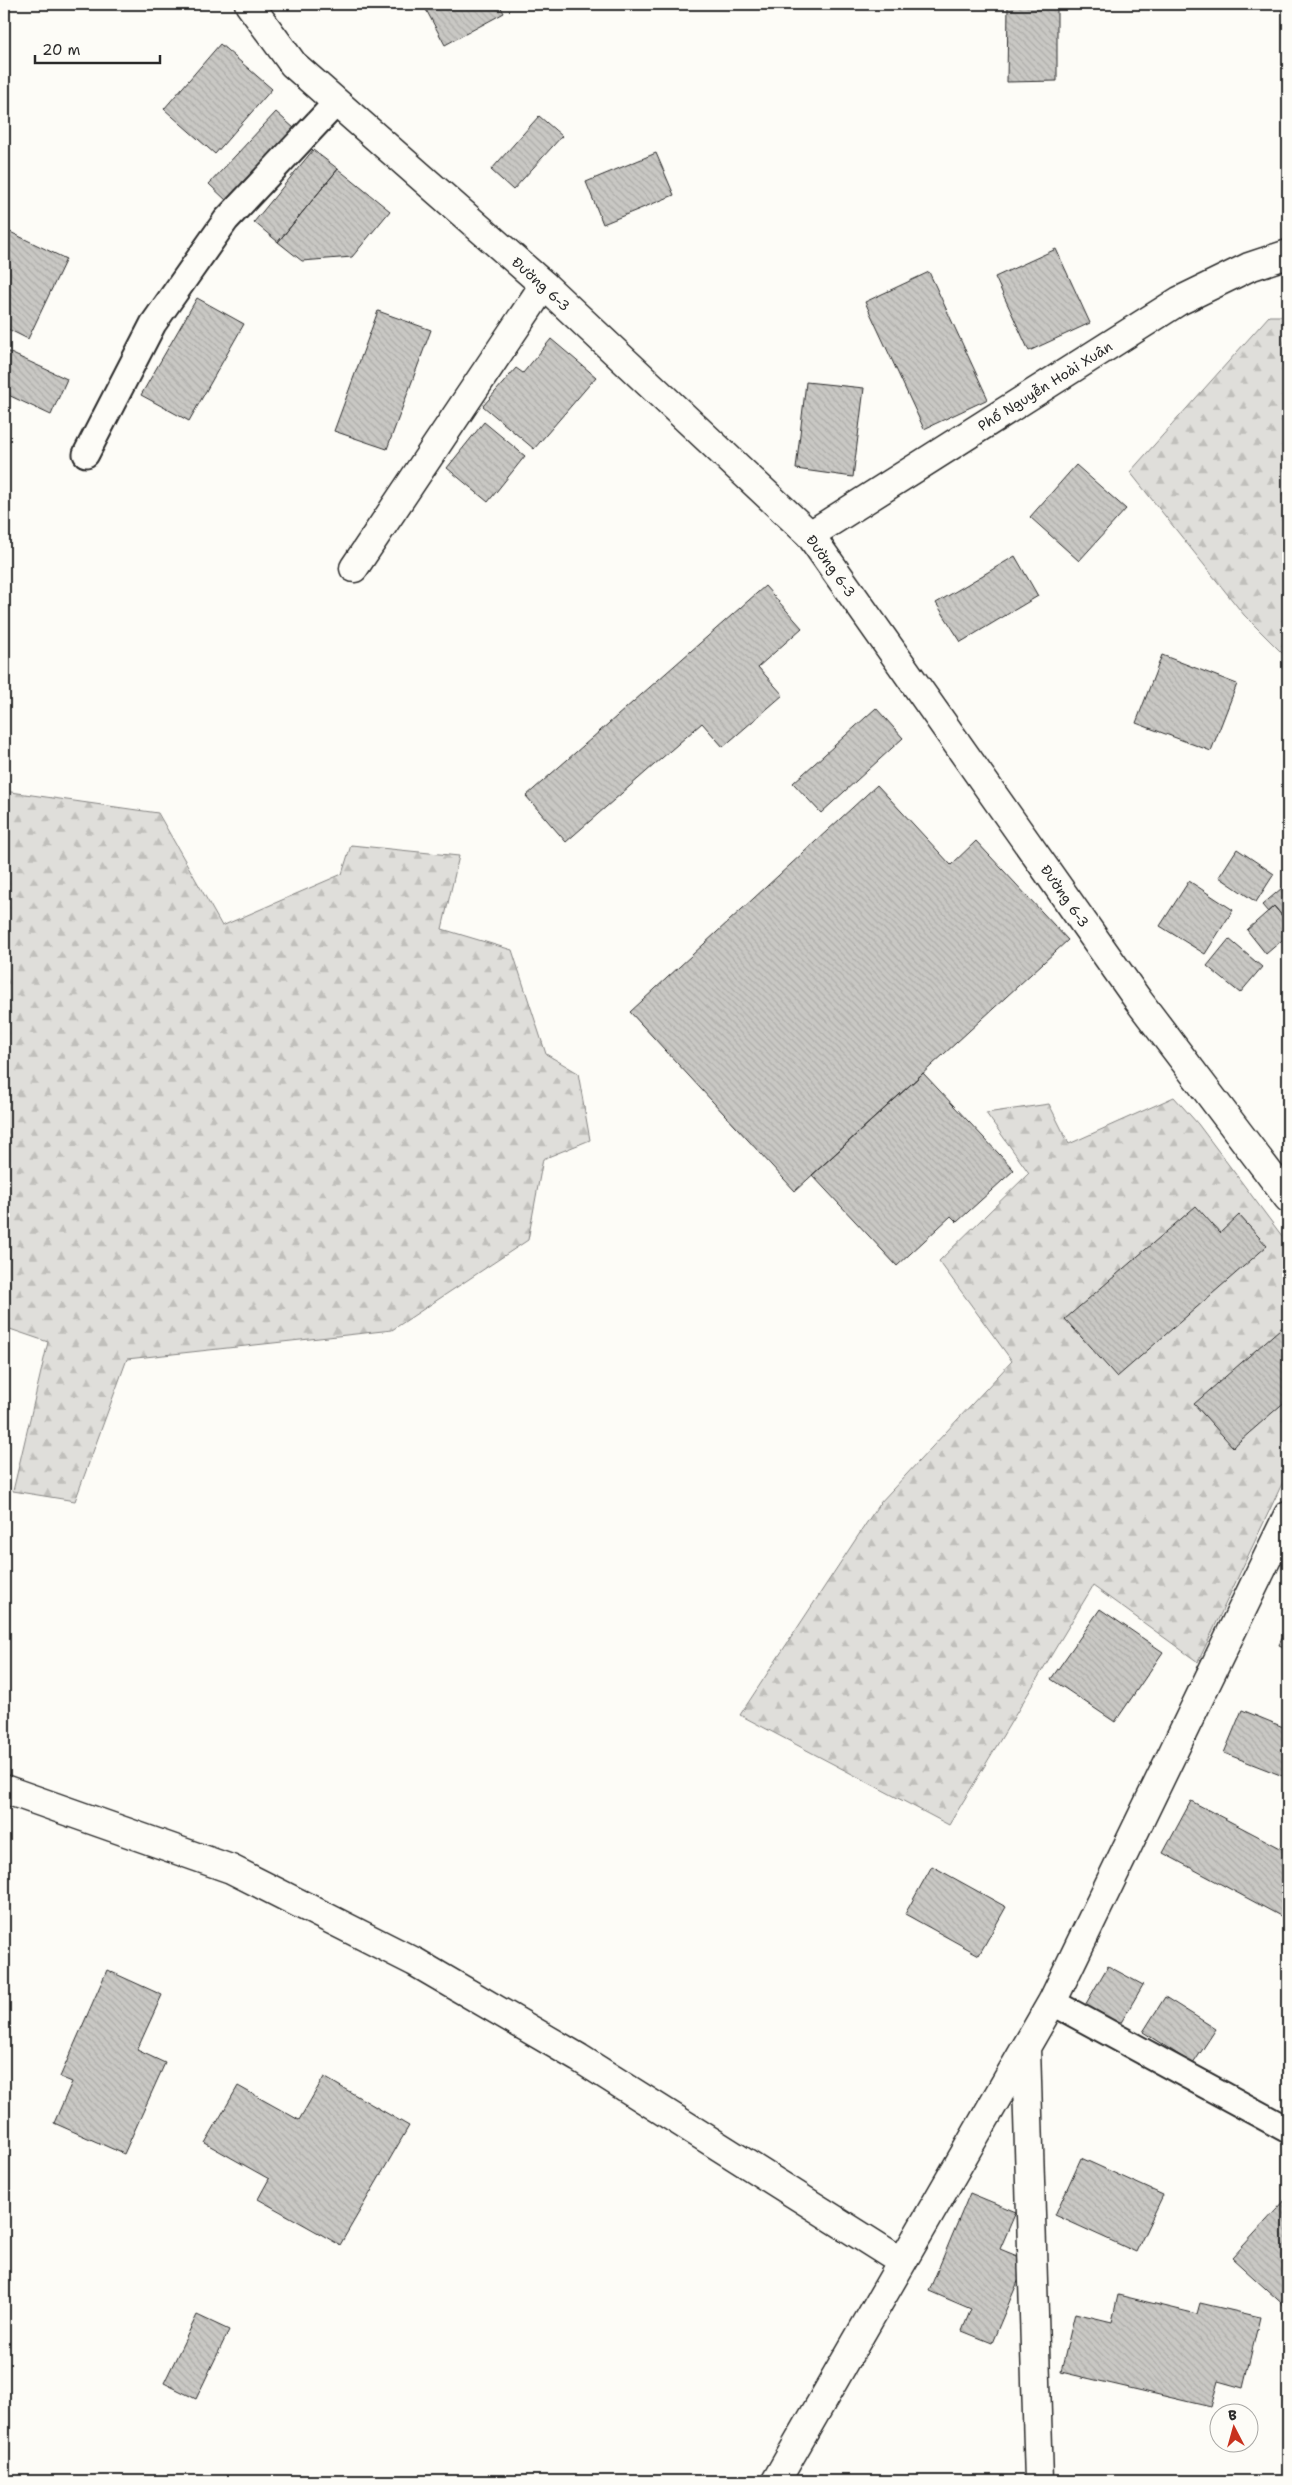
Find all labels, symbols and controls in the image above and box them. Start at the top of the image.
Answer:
scale bar [35,32,160,64]
text: 20 m [42,40,81,60]
street label: Đường 6-3 [508,253,574,315]
street label: Phố Nguyễn Hoài Xuân [974,337,1116,435]
street label: Đường 6-3 [802,531,860,601]
street label: Đường 6-3 [1037,861,1093,931]
north arrow [1210,2402,1260,2452]
text: B [1227,2406,1238,2424]

